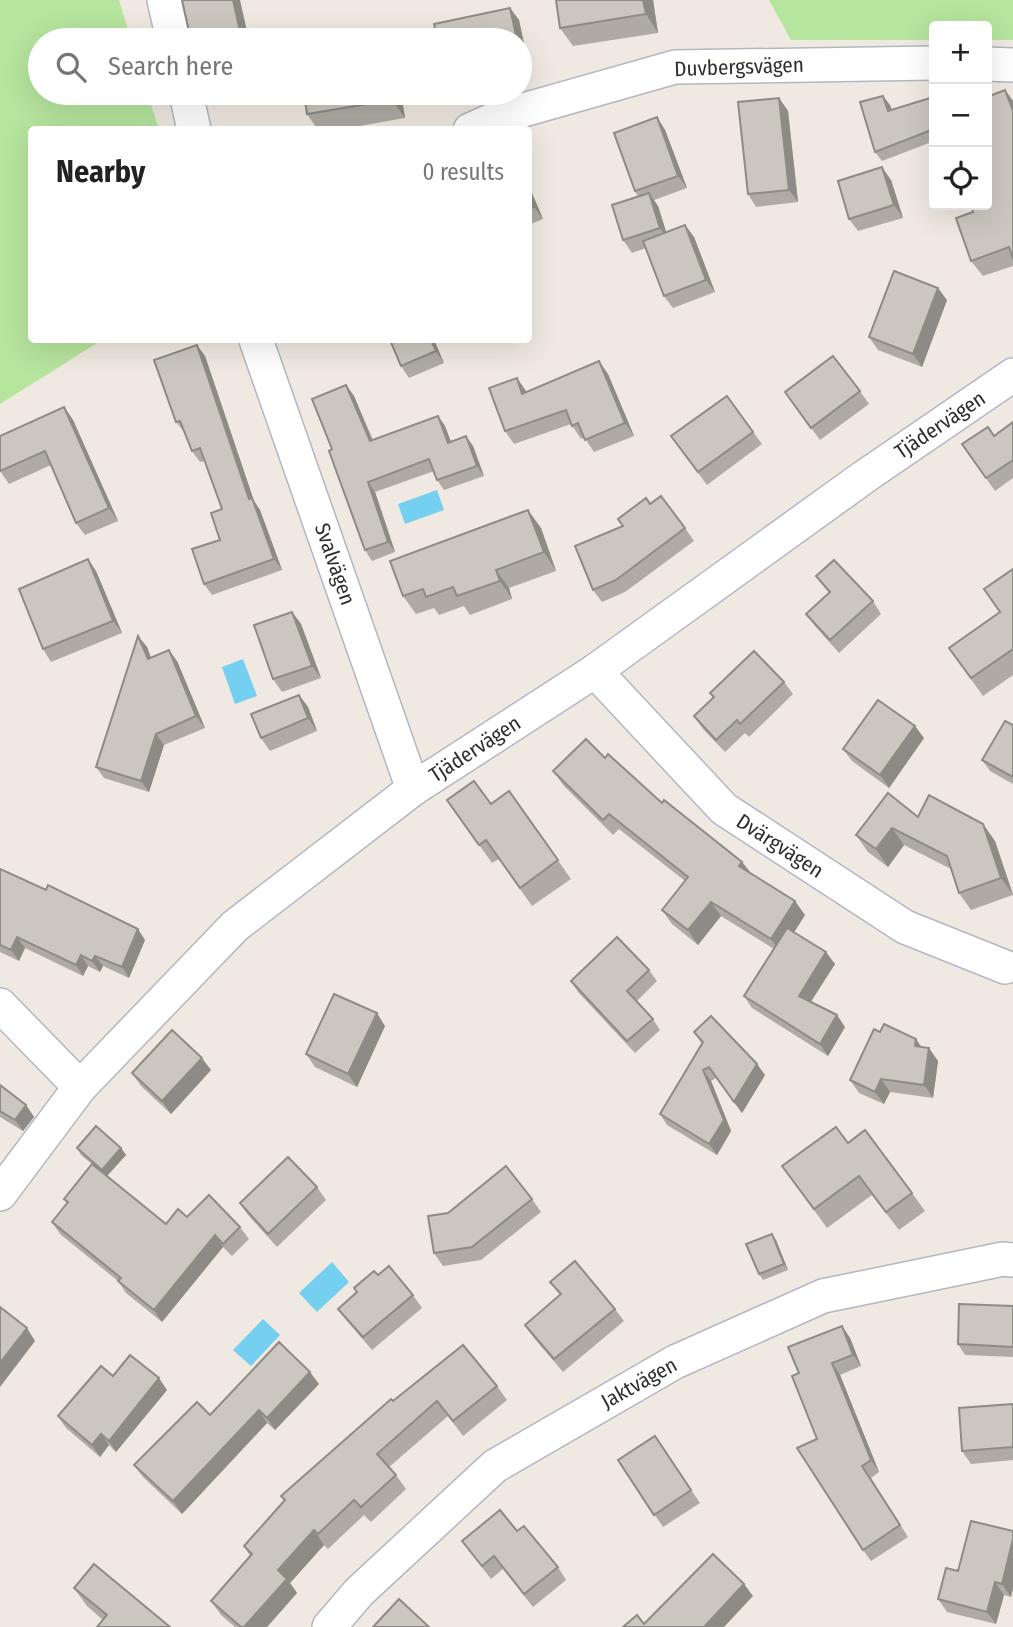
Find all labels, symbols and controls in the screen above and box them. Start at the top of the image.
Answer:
map controls [929,21,992,210]
button: + [929,21,992,84]
search box [28,28,532,105]
icon: search [52,48,90,86]
text: Search here [108,51,233,82]
street label: Duvbergsvägen [674,52,804,82]
button: − [929,84,992,147]
button: locate [929,147,992,210]
text: Nearby [56,154,145,190]
text: 0 results [423,158,504,186]
street label: Tjädervägen [890,385,990,465]
street label: Svalvägen [309,520,361,608]
street label: Tjädervägen [424,710,526,788]
street label: Dvärgvägen [732,808,828,884]
street label: Jaktvägen [597,1352,681,1414]

